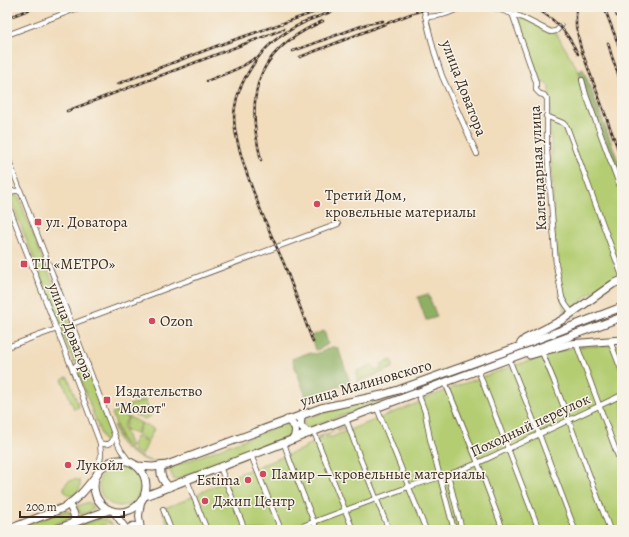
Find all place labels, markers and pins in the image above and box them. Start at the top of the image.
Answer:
place label: Третий Дом, кровельные материалы [325,185,476,222]
marker: Третий Дом, кровельные материалы [312,199,322,209]
place label: ул. Доватора [45,212,128,232]
marker: ул. Доватора [33,217,43,227]
place label: ТЦ «МЕТРО» [32,254,116,274]
marker: ТЦ «МЕТРО» [19,259,29,269]
place label: Ozon [160,311,193,331]
marker: Ozon [147,316,157,326]
place label: Издательство "Молот" [115,381,202,418]
marker: Издательство "Молот" [102,395,112,405]
place label: Лукойл [76,455,123,475]
marker: Лукойл [63,460,73,470]
place label: Памир — кровельные материалы [271,464,485,484]
marker: Памир — кровельные материалы [258,469,268,479]
place label: Estima [196,470,240,490]
marker: Estima [243,475,253,485]
place label: Джип Центр [213,491,295,511]
marker: Джип Центр [200,496,210,506]

